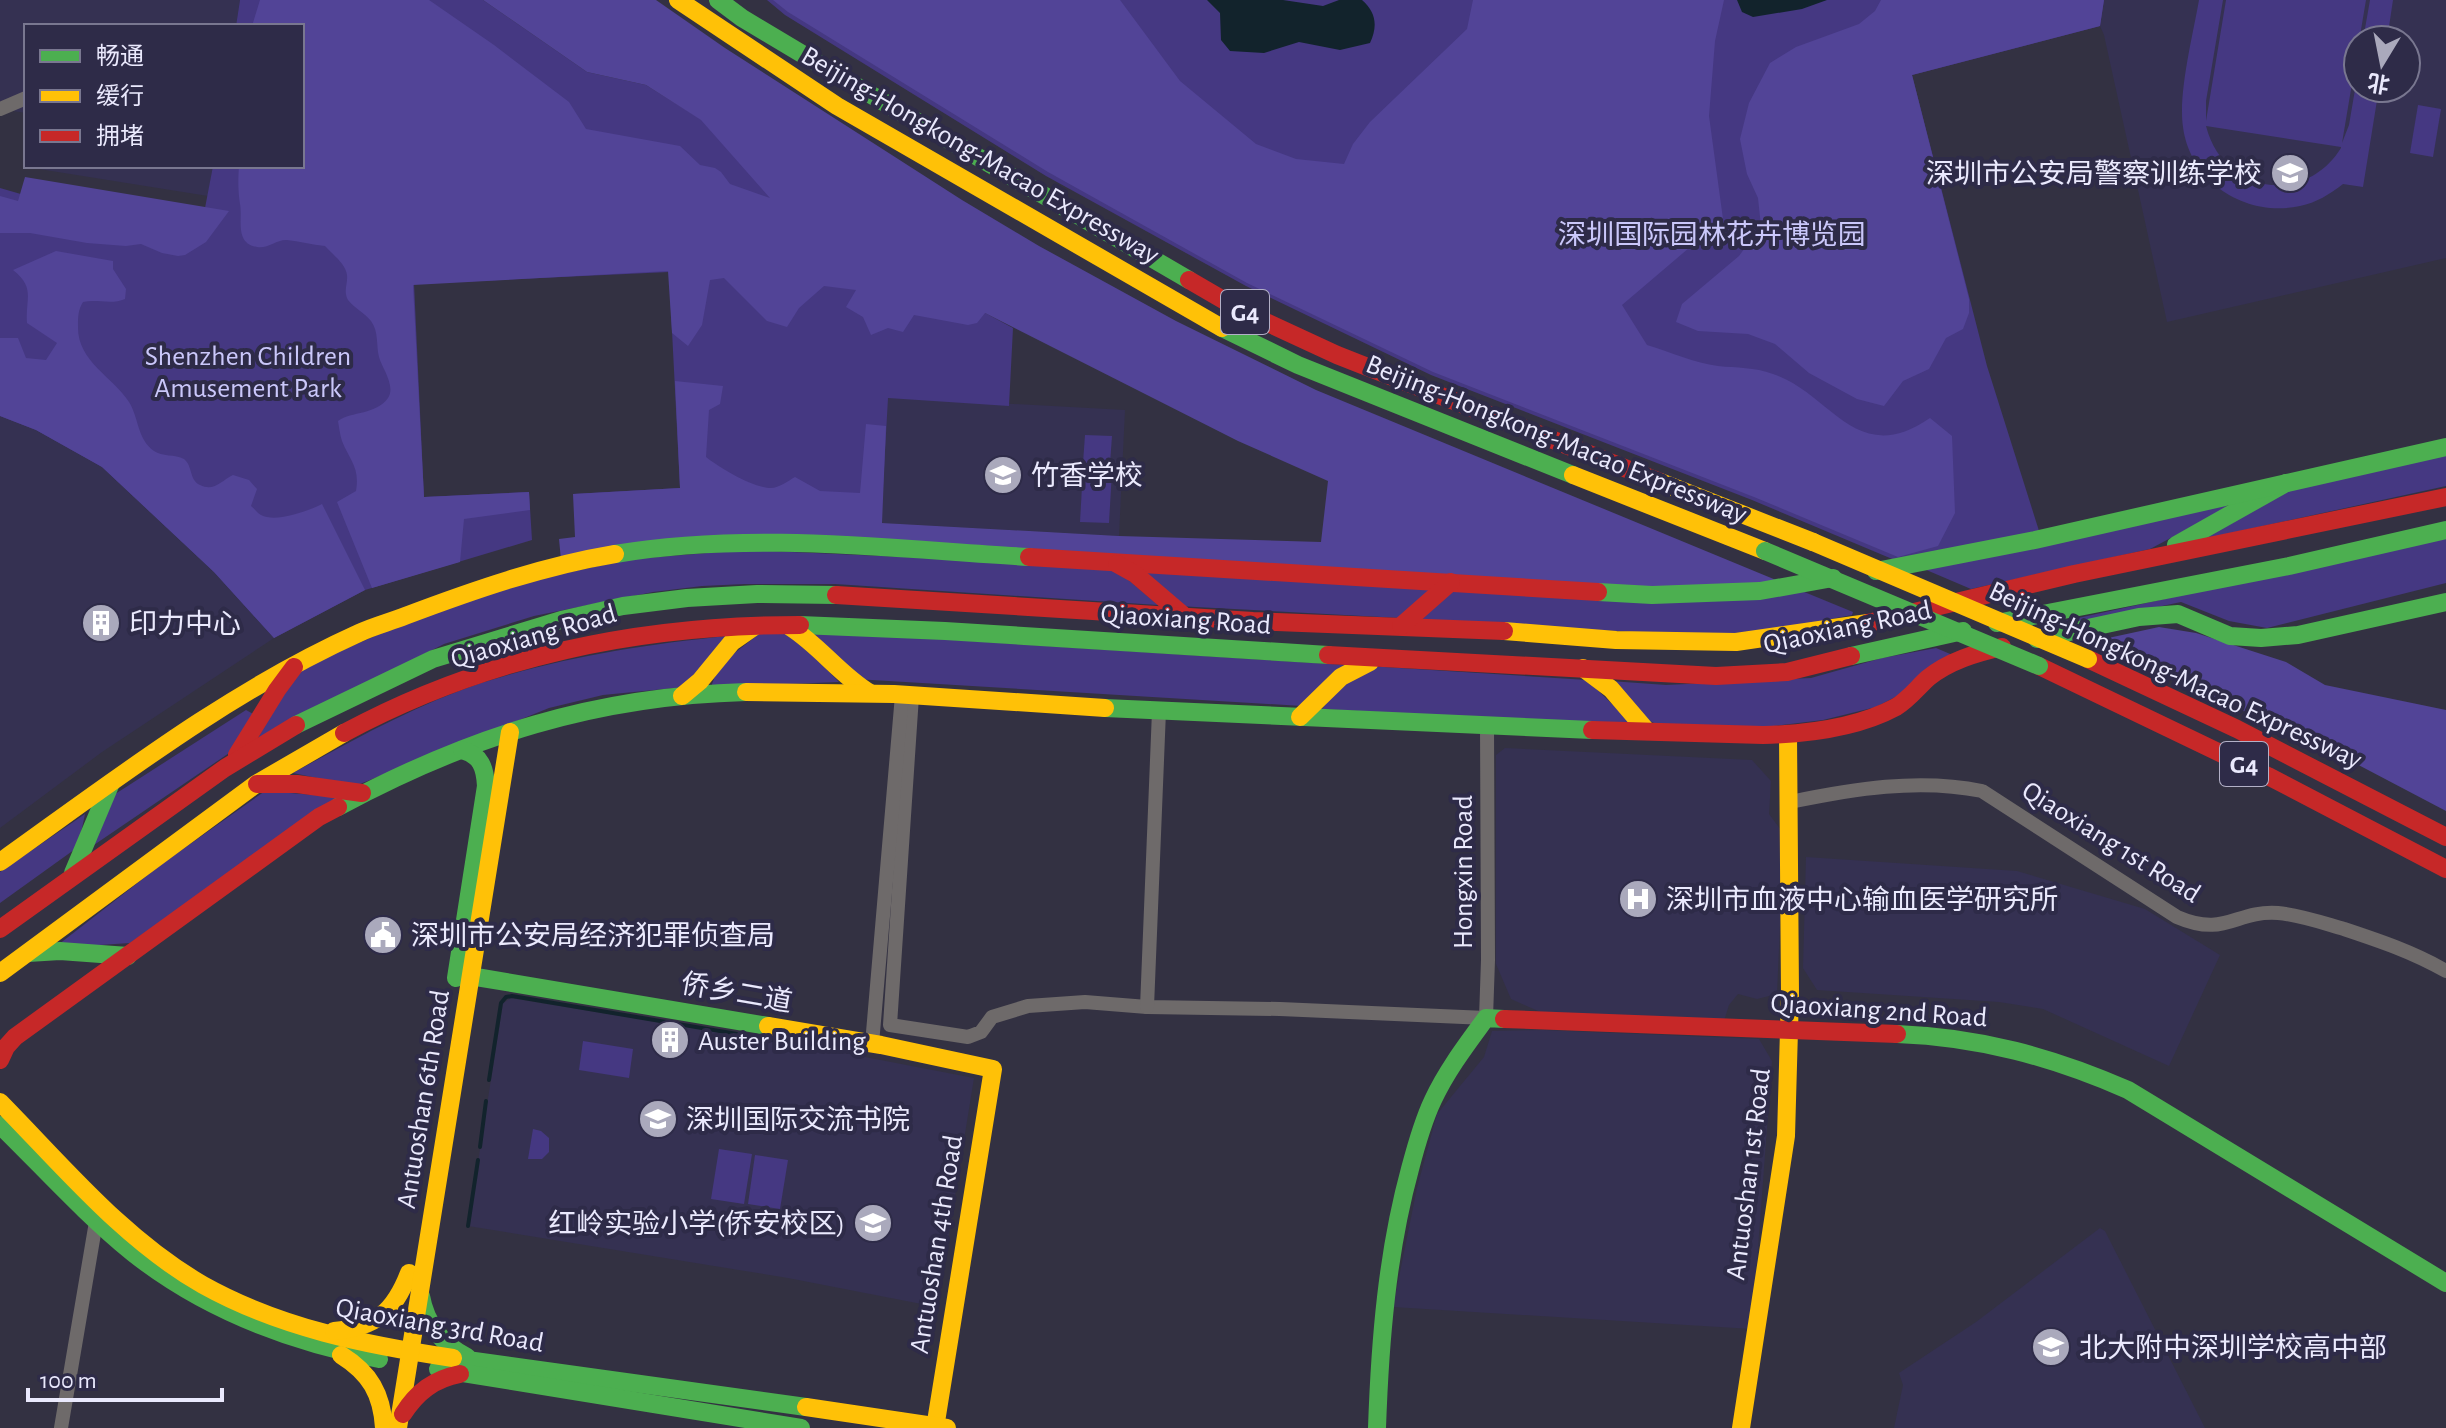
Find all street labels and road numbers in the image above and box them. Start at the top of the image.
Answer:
street label: Beijing-Hongkong-Macao Expressway [796,42,1164,270]
road number: G4 [1221,290,1269,334]
street label: Beijing-Hongkong-Macao Expressway [1362,350,1751,529]
street label: Beijing-Hongkong-Macao Expressway [1984,577,2366,775]
street label: Qiaoxiang Road [1761,596,1934,659]
street label: Qiaoxiang Road [448,600,620,674]
street label: Qiaoxiang Road [1100,600,1272,640]
road number: G4 [2220,742,2268,786]
street label: Qiaoxiang 1st Road [2017,777,2205,909]
street label: Hongxin Road [1450,795,1478,949]
street label: 侨乡二道 [679,968,795,1017]
street label: Antuoshan 6th Road [393,988,455,1211]
street label: Qiaoxiang 2nd Road [1770,989,1988,1033]
street label: Antuoshan 1st Road [1722,1067,1776,1282]
street label: Antuoshan 4th Road [906,1133,968,1356]
street label: Qiaoxiang 3rd Road [334,1294,546,1358]

